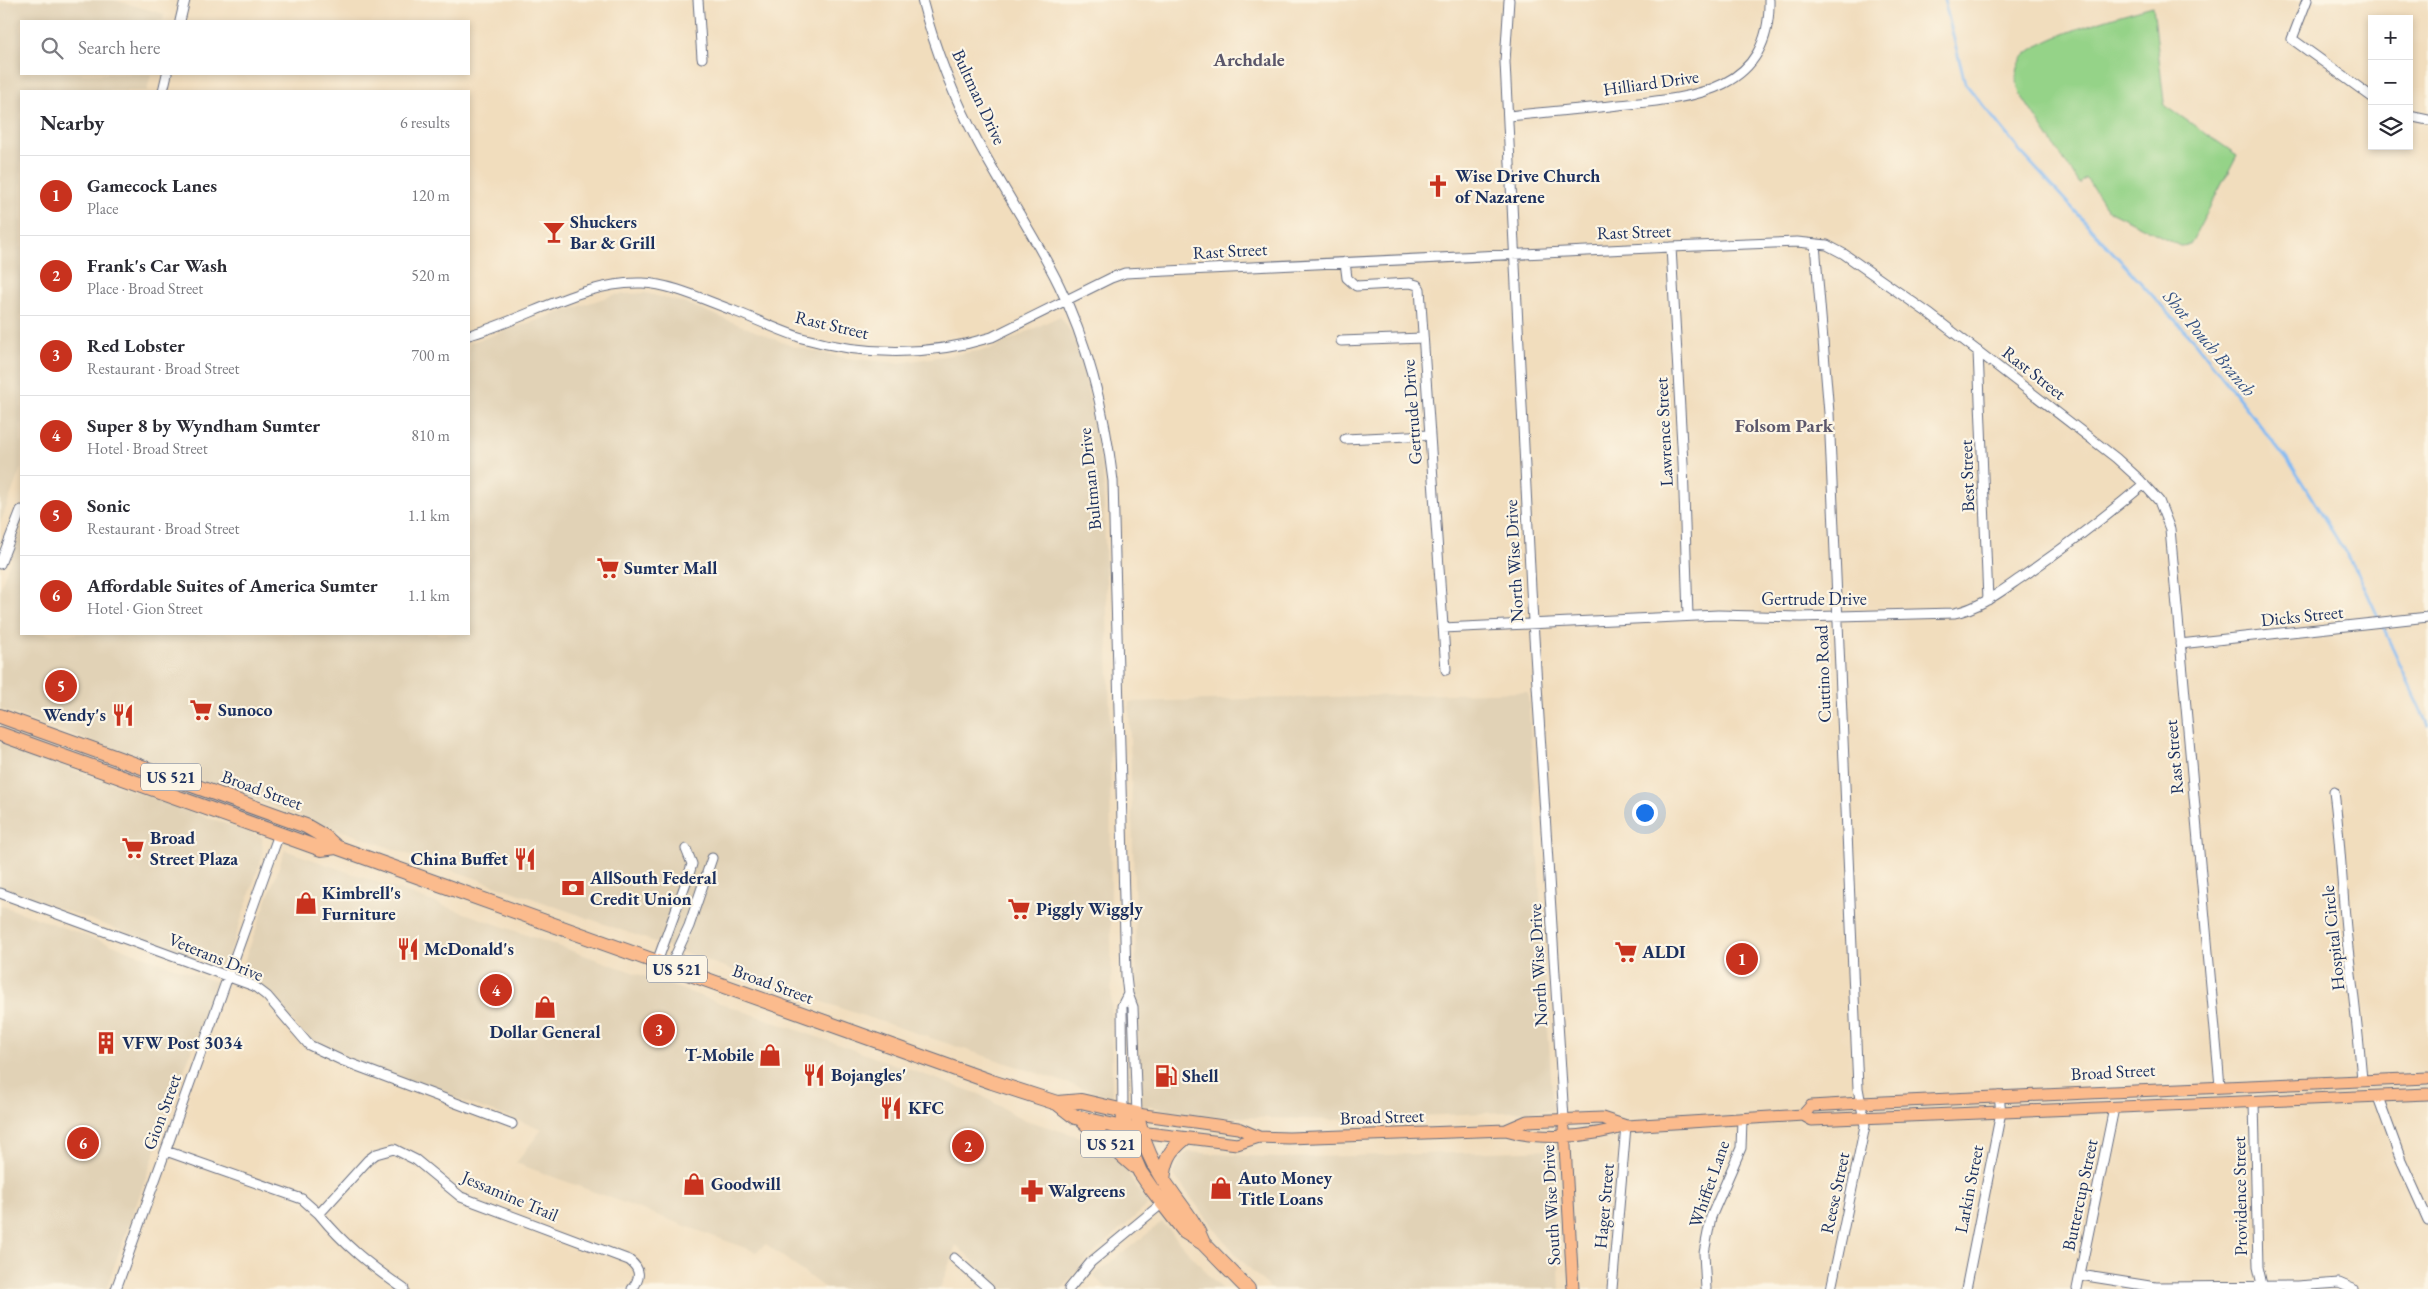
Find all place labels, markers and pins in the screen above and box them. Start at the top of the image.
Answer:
place label: Wise Drive Church of Nazarene [1455,164,1600,208]
church icon: Wise Drive Church of Nazarene [1425,173,1451,199]
place label: Shuckers Bar & Grill [570,210,655,254]
bar icon: Shuckers Bar & Grill [541,219,567,245]
supermarket icon: Sumter Mall [595,555,621,581]
place label: Sumter Mall [624,556,717,579]
pin: 5 [45,667,77,705]
supermarket icon: Sunoco [188,697,214,723]
place label: Sunoco [218,698,272,721]
restaurant icon: Wendy's [110,702,136,728]
place label: Wendy's [43,703,106,726]
place label: Broad Street Plaza [150,826,238,870]
supermarket icon: Broad Street Plaza [120,835,146,861]
restaurant icon: China Buffet [512,846,538,872]
place label: China Buffet [411,847,508,870]
place label: AllSouth Federal Credit Union [589,866,717,910]
bank icon: AllSouth Federal Credit Union [560,875,586,901]
place label: Kimbrell's Furniture [322,881,401,925]
shop icon: Kimbrell's Furniture [293,890,319,916]
supermarket icon: Piggly Wiggly [1006,896,1032,922]
place label: Piggly Wiggly [1036,897,1143,920]
restaurant icon: McDonald's [395,936,421,962]
place label: McDonald's [424,937,514,960]
supermarket icon: ALDI [1613,939,1639,965]
place label: ALDI [1641,940,1686,963]
pin: 1 [1726,940,1758,978]
pin: 4 [480,971,512,1009]
shop icon: Dollar General [532,994,558,1020]
pin: 3 [643,1011,675,1049]
place label: Dollar General [489,1020,601,1043]
building icon: VFW Post 3034 [93,1030,119,1056]
place label: VFW Post 3034 [122,1031,243,1054]
shop icon: T-Mobile [757,1042,783,1068]
place label: T-Mobile [685,1043,754,1066]
restaurant icon: Bojangles' [801,1062,827,1088]
place label: Bojangles' [831,1063,906,1086]
fuel station icon: Shell [1153,1063,1179,1089]
place label: Shell [1182,1064,1219,1087]
restaurant icon: KFC [878,1095,904,1121]
place label: KFC [908,1096,944,1119]
pin: 6 [67,1124,99,1162]
pin: 2 [952,1127,984,1165]
place label: Auto Money Title Loans [1237,1166,1333,1210]
shop icon: Goodwill [681,1171,707,1197]
place label: Goodwill [711,1172,781,1195]
shop icon: Auto Money Title Loans [1208,1175,1234,1201]
pharmacy icon: Walgreens [1019,1178,1045,1204]
place label: Walgreens [1048,1179,1125,1202]

